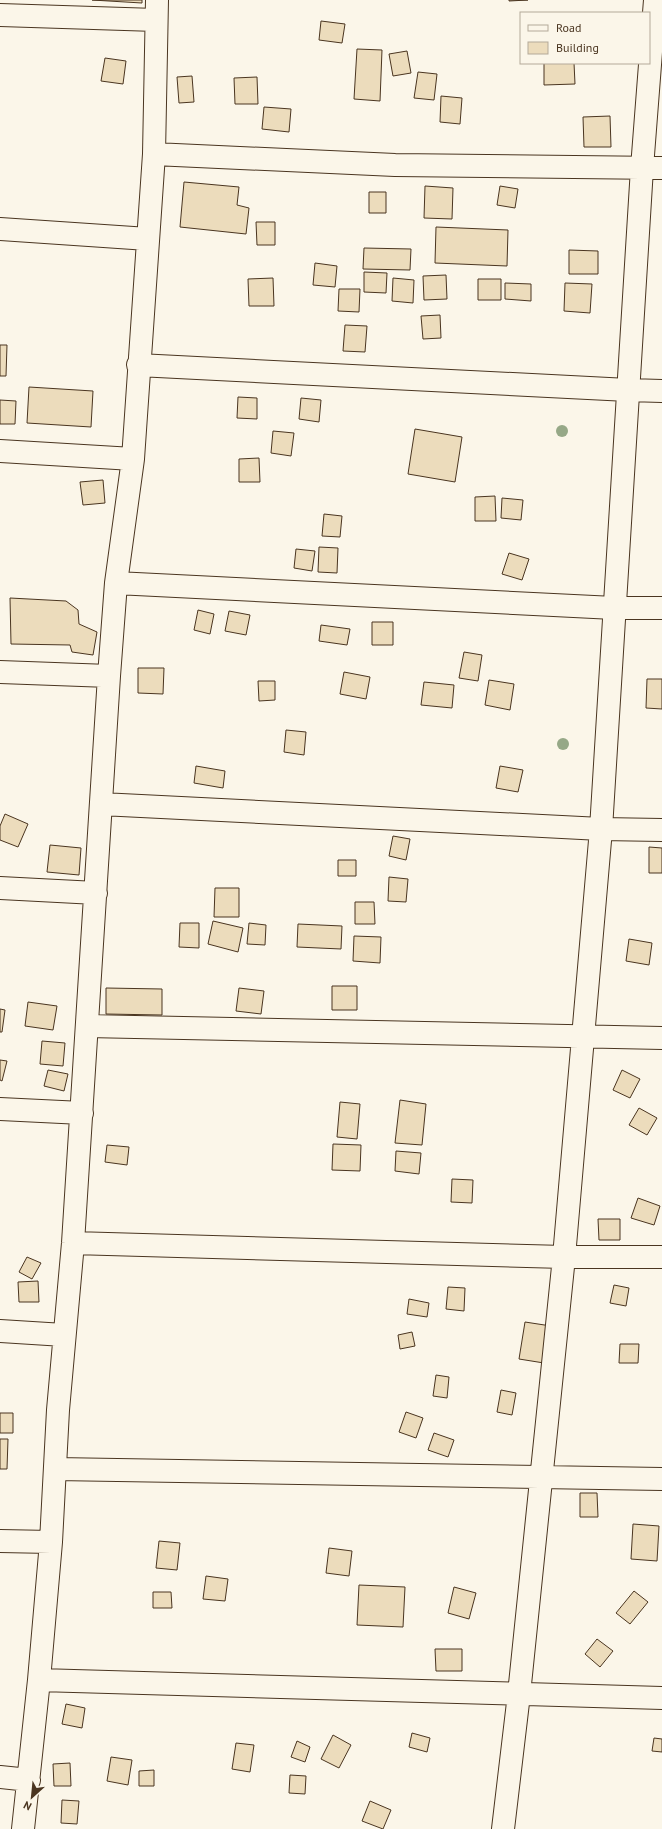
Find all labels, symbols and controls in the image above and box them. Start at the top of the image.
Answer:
legend [520,12,650,64]
text: Road [556,20,581,35]
text: Building [556,40,599,55]
north arrow [12,1777,52,1817]
text: N [21,1798,34,1814]

